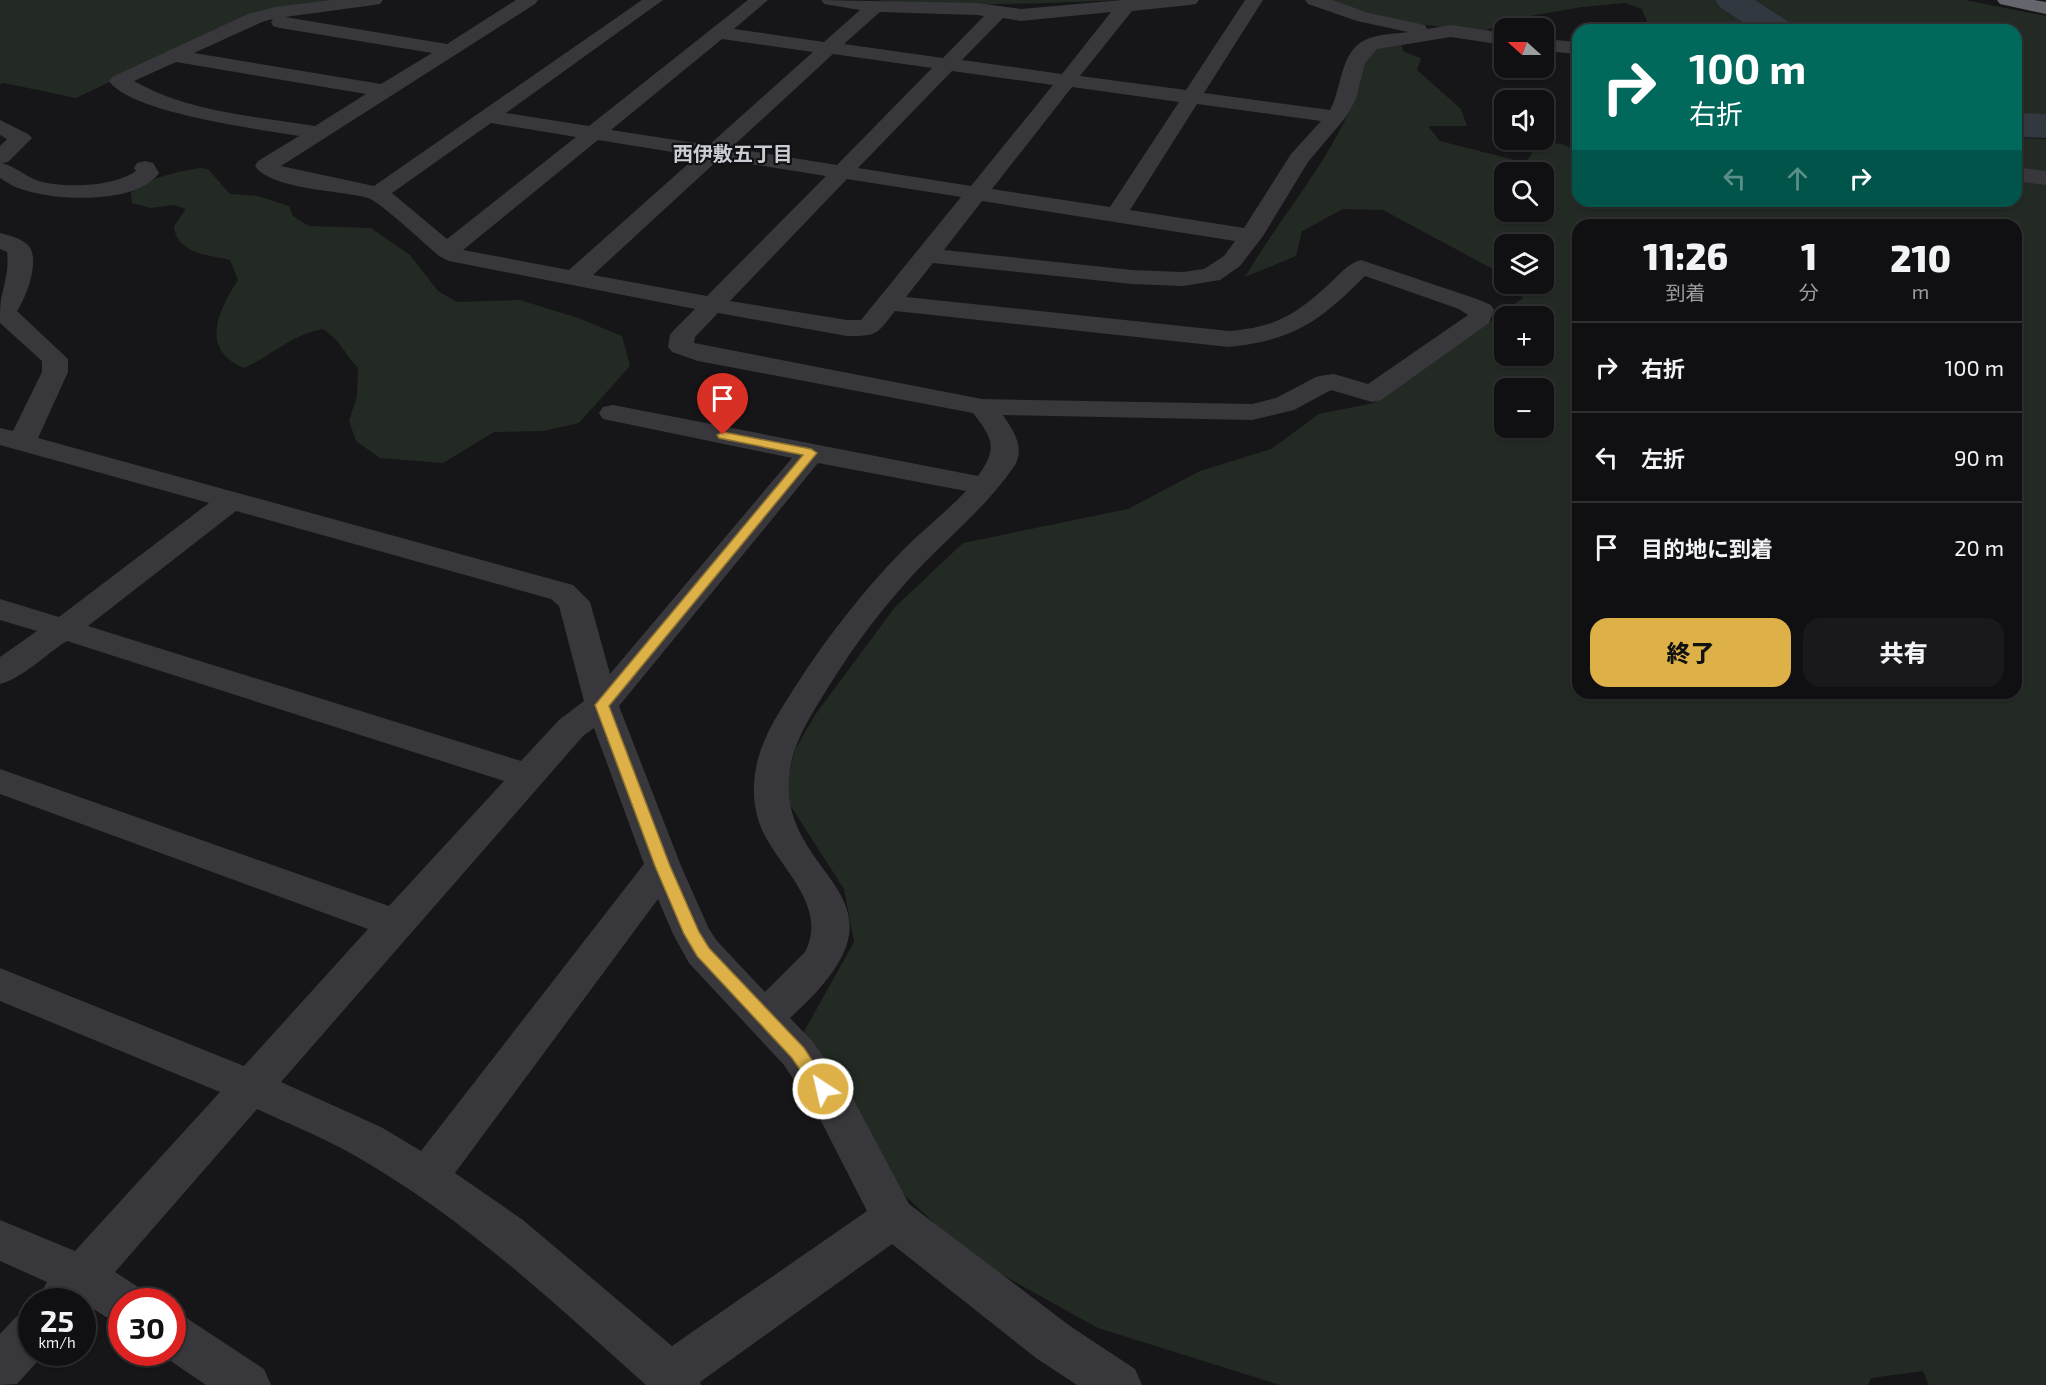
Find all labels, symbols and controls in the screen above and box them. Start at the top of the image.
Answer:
north arrow [1494,18,1554,78]
map controls [1494,18,1554,438]
text: 100 m [1689,42,1806,92]
icon: right [1590,48,1668,126]
button: sound [1494,90,1554,150]
text: 右折 [1689,97,1743,129]
district label: 西伊敷五丁目 [673,141,793,165]
button: search [1494,162,1554,222]
icon: left [1718,162,1751,195]
icon: ahead [1781,162,1814,195]
icon: right [1844,162,1877,195]
button: layers [1494,234,1554,294]
text: 11:26 [1643,234,1728,277]
text: 1 [1801,234,1817,277]
text: 210 [1890,236,1951,279]
text: m [1912,279,1929,303]
text: 到着 [1666,280,1706,304]
text: 分 [1799,280,1819,304]
button: + [1494,306,1554,366]
icon: right [1590,351,1623,384]
text: 100 m [1945,354,2004,380]
text: 右折 [1641,355,1685,381]
pin [697,373,748,435]
button: − [1494,378,1554,438]
icon: arrive [706,382,739,415]
icon: left [1590,441,1623,474]
text: 90 m [1954,444,2004,470]
text: 左折 [1641,445,1685,471]
icon: arrive [1590,531,1623,564]
text: 20 m [1954,534,2004,560]
text: 目的地に到着 [1641,535,1773,561]
button: 終了 [1590,618,1791,687]
button: 共有 [1803,618,2004,687]
position arrow [791,1057,855,1121]
speed limit sign: 30 [108,1288,186,1366]
text: 25 [40,1302,74,1338]
text: km/h [38,1333,76,1351]

